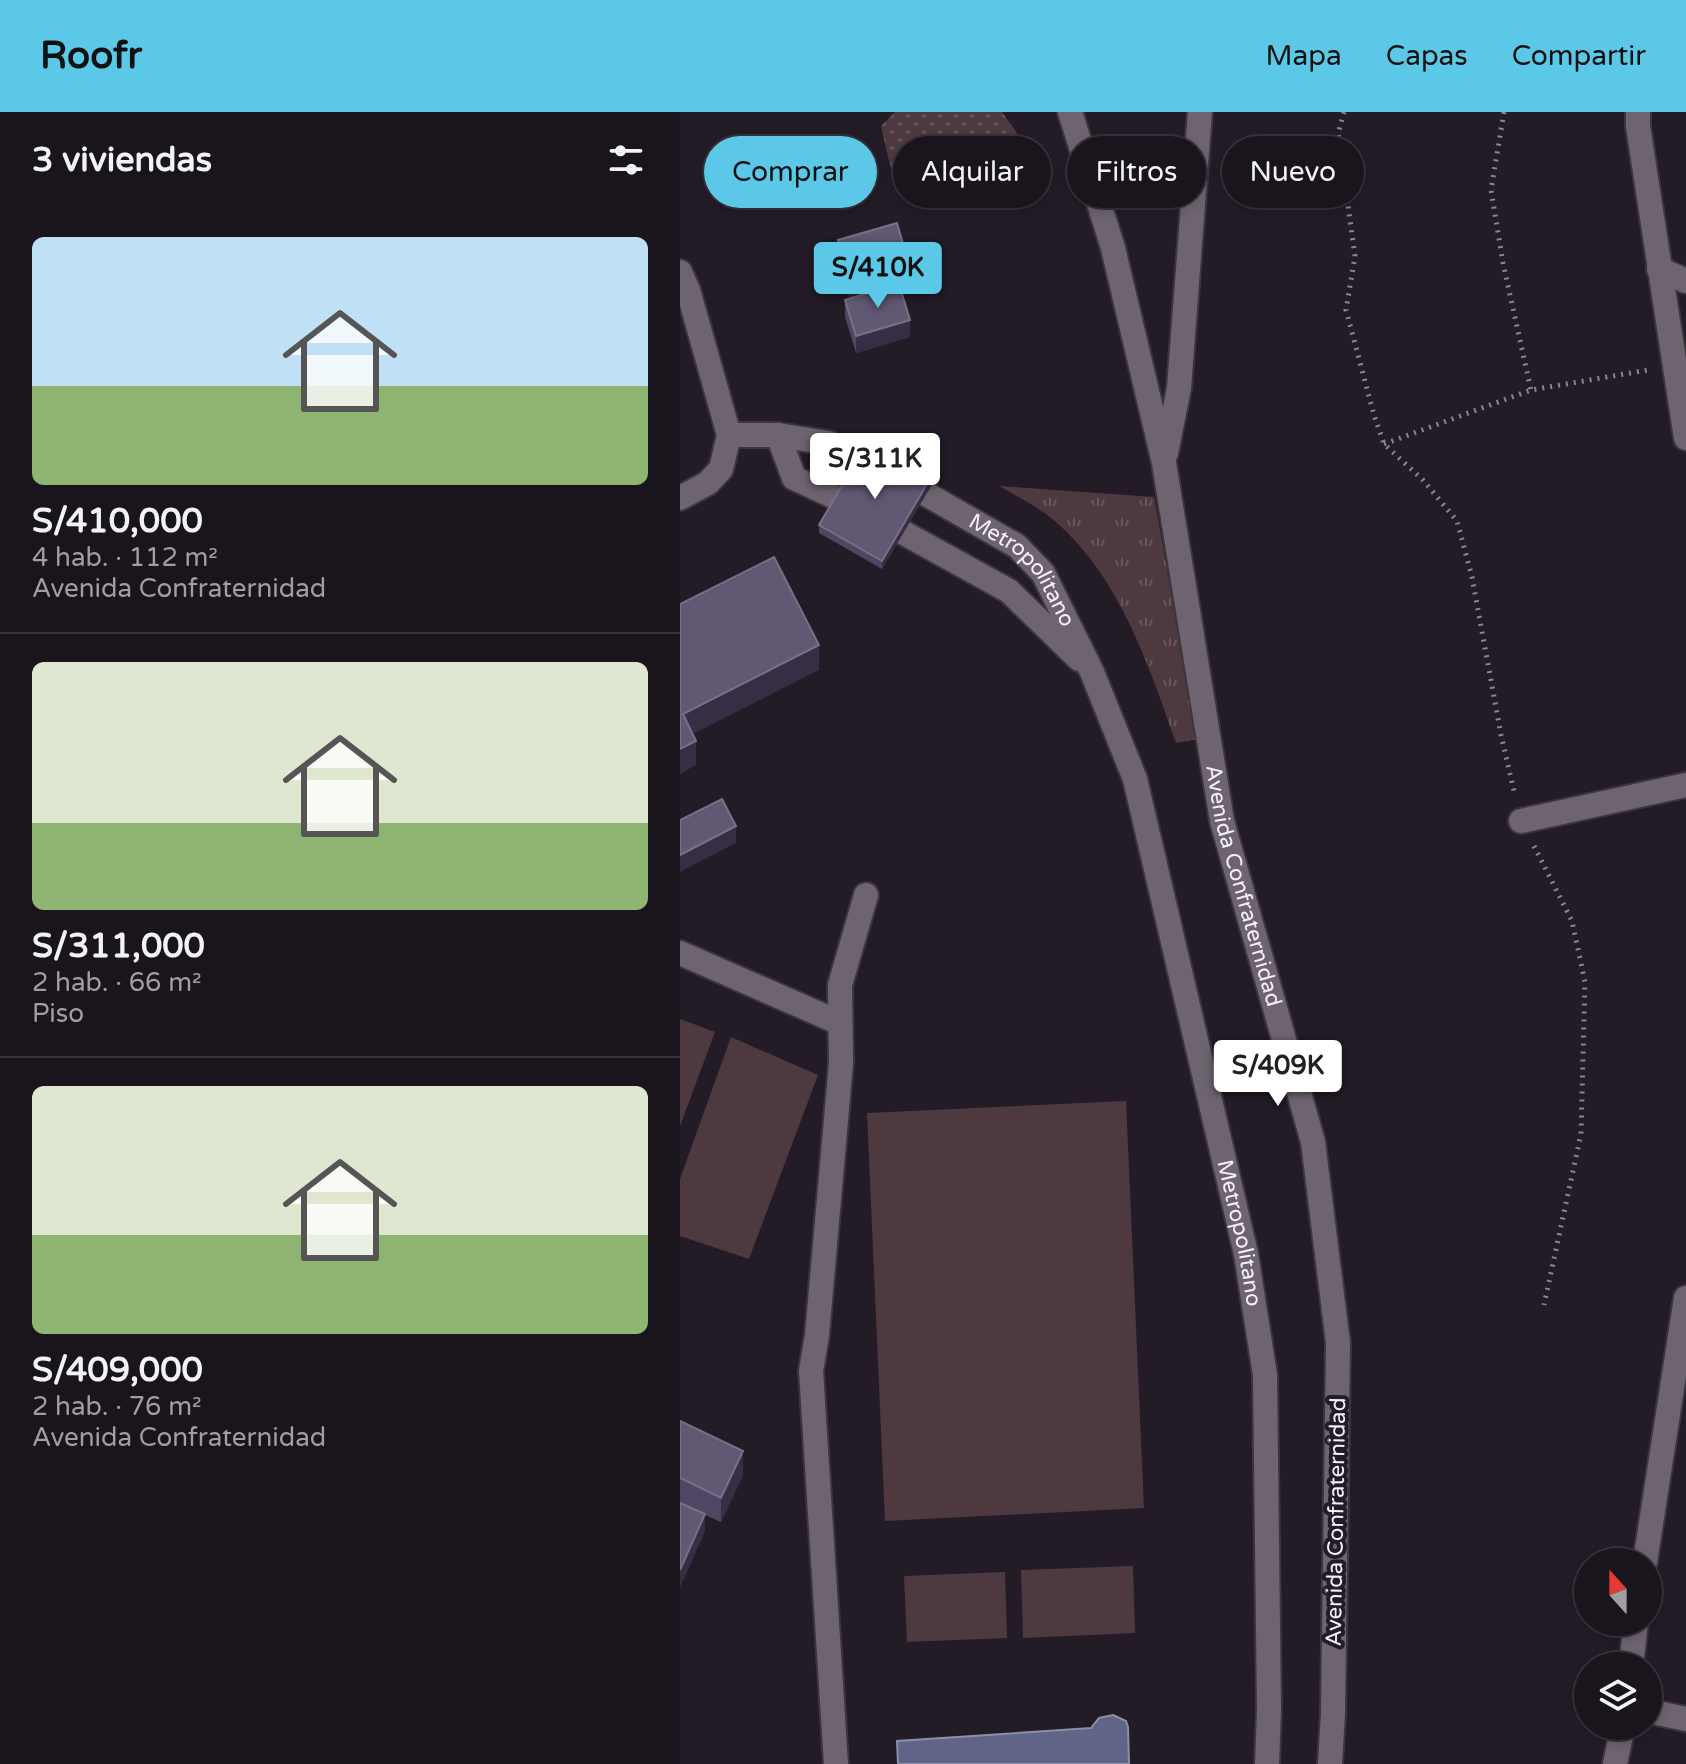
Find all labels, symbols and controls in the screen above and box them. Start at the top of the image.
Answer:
text: Roofr [40,33,142,79]
text: Mapa [1265,39,1342,73]
text: Capas [1386,39,1468,73]
text: Compartir [1512,39,1646,73]
chip: Comprar [704,136,877,208]
chip: Alquilar [893,136,1051,208]
chip: Filtros [1067,136,1206,208]
chip: Nuevo [1222,136,1364,208]
icon: filters [604,138,648,182]
text: 3 viviendas [32,140,212,181]
pin: S/410K [813,242,943,310]
text: S/410K [832,252,924,283]
icon: home [268,289,412,433]
pin: S/311K [810,433,940,501]
text: S/311K [828,443,922,474]
text: S/410,000 [32,501,203,542]
street label: Metropolitano [964,508,1081,631]
text: 4 hab. · 112 m² [32,542,218,573]
text: Avenida Confraternidad [32,573,326,604]
icon: home [268,714,412,858]
street label: Avenida Confraternidad [1200,763,1287,1010]
text: S/311,000 [32,926,205,967]
text: 2 hab. · 66 m² [32,967,202,998]
text: Piso [32,998,84,1029]
pin: S/409K [1213,1040,1343,1108]
text: S/409K [1232,1050,1324,1081]
icon: home [268,1138,412,1282]
street label: Metropolitano [1211,1157,1267,1308]
text: S/409,000 [32,1350,203,1391]
text: 2 hab. · 76 m² [32,1391,202,1422]
street label: Avenida Confraternidad [1321,1397,1351,1647]
text: Avenida Confraternidad [32,1422,326,1453]
north arrow [1574,1548,1662,1636]
map controls [1574,1548,1662,1740]
button: layers [1574,1652,1662,1740]

